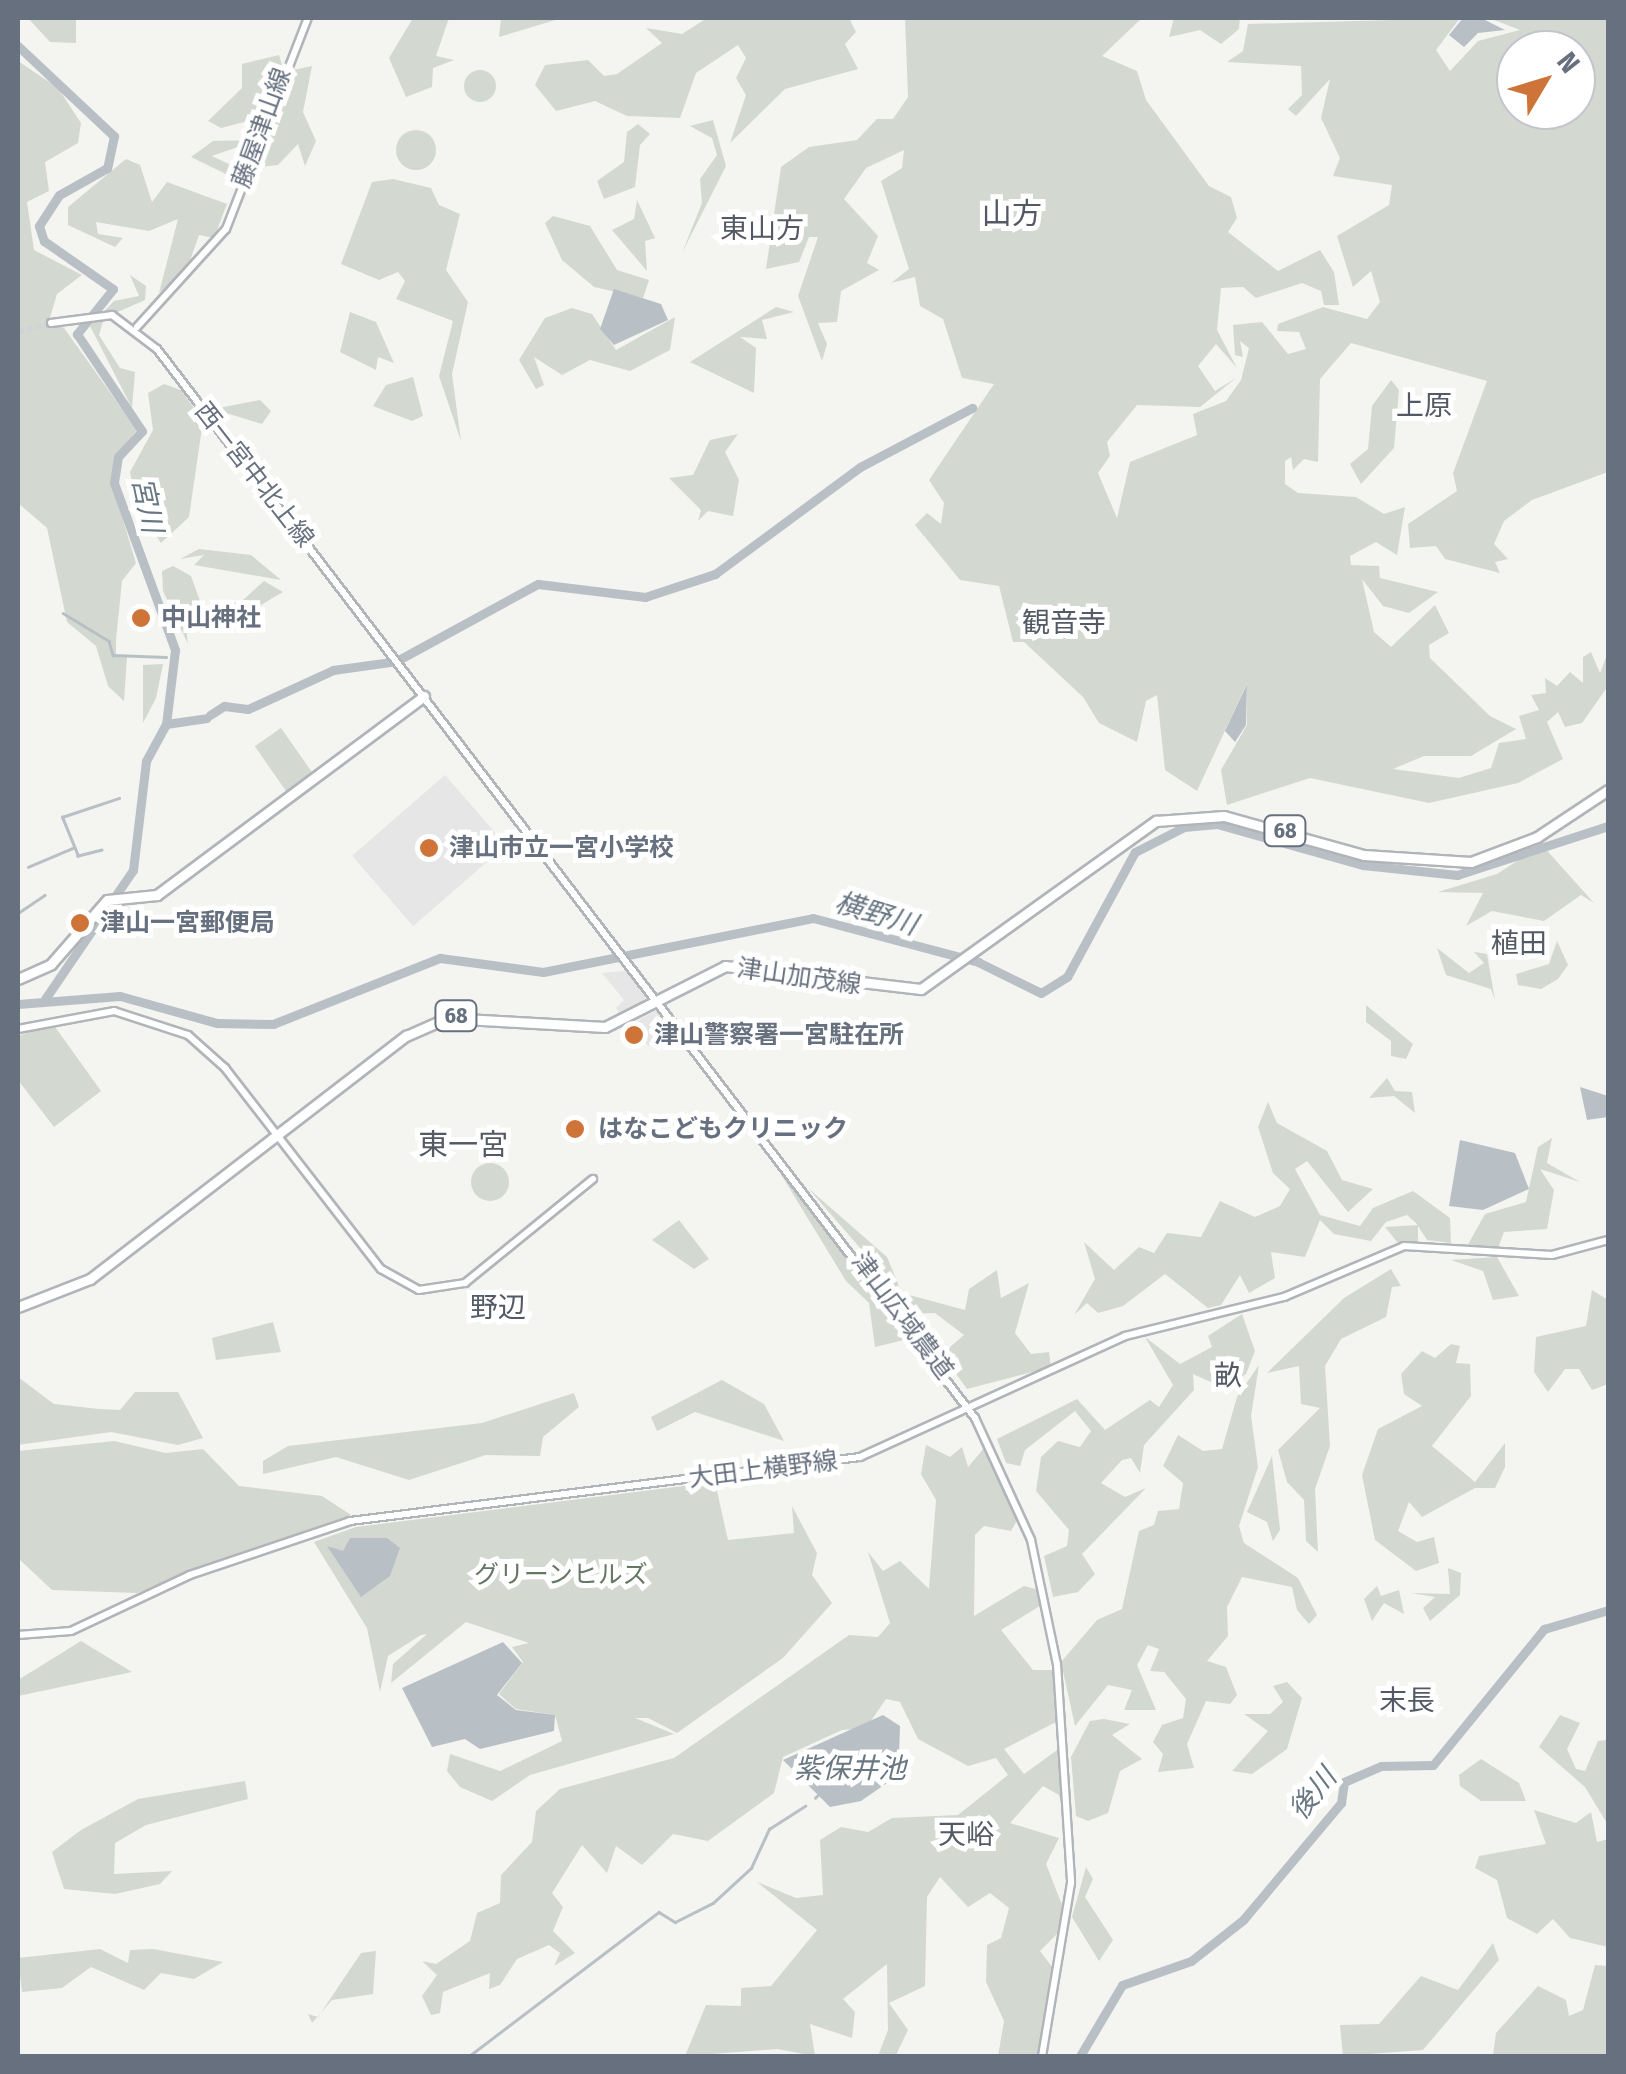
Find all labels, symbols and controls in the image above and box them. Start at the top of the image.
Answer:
north arrow [1496,30,1596,130]
text: N [1550,46,1587,79]
street label: 藤屋津山線 [227,64,297,192]
district label: 山方 [982,196,1042,232]
district label: 東山方 [720,212,804,246]
district label: 上原 [1396,389,1452,423]
street label: 西一宮中北上線 [188,397,320,553]
water label: 宮川 [125,474,169,536]
place label: 中山神社 [161,603,261,633]
district label: 観音寺 [1022,606,1106,640]
marker: 中山神社 [130,607,152,629]
road number: 68 [1262,814,1308,848]
place label: 津山市立一宮小学校 [449,833,674,863]
marker: 津山市立一宮小学校 [418,837,440,859]
water label: 横野川 [831,886,921,942]
place label: 津山一宮郵便局 [100,908,275,938]
marker: 津山一宮郵便局 [69,912,91,934]
district label: 植田 [1491,927,1547,961]
street label: 津山加茂線 [735,953,863,1001]
road number: 68 [434,999,478,1033]
place label: 津山警察署一宮駐在所 [654,1020,904,1050]
marker: 津山警察署一宮駐在所 [623,1024,645,1046]
place label: はなこどもクリニック [598,1114,848,1144]
marker: はなこどもクリニック [562,1116,588,1142]
district label: 東一宮 [418,1127,508,1163]
street label: 津山広域農道 [845,1247,959,1385]
district label: 野辺 [470,1291,526,1325]
district label: 畝 [1214,1359,1242,1393]
street label: 大田上横野線 [687,1446,839,1494]
park label: グリーンヒルズ [474,1560,648,1590]
district label: 末長 [1379,1684,1435,1718]
water label: 紫保井池 [794,1752,906,1786]
water label: 後川 [1282,1762,1344,1826]
district label: 天峪 [938,1818,994,1852]

